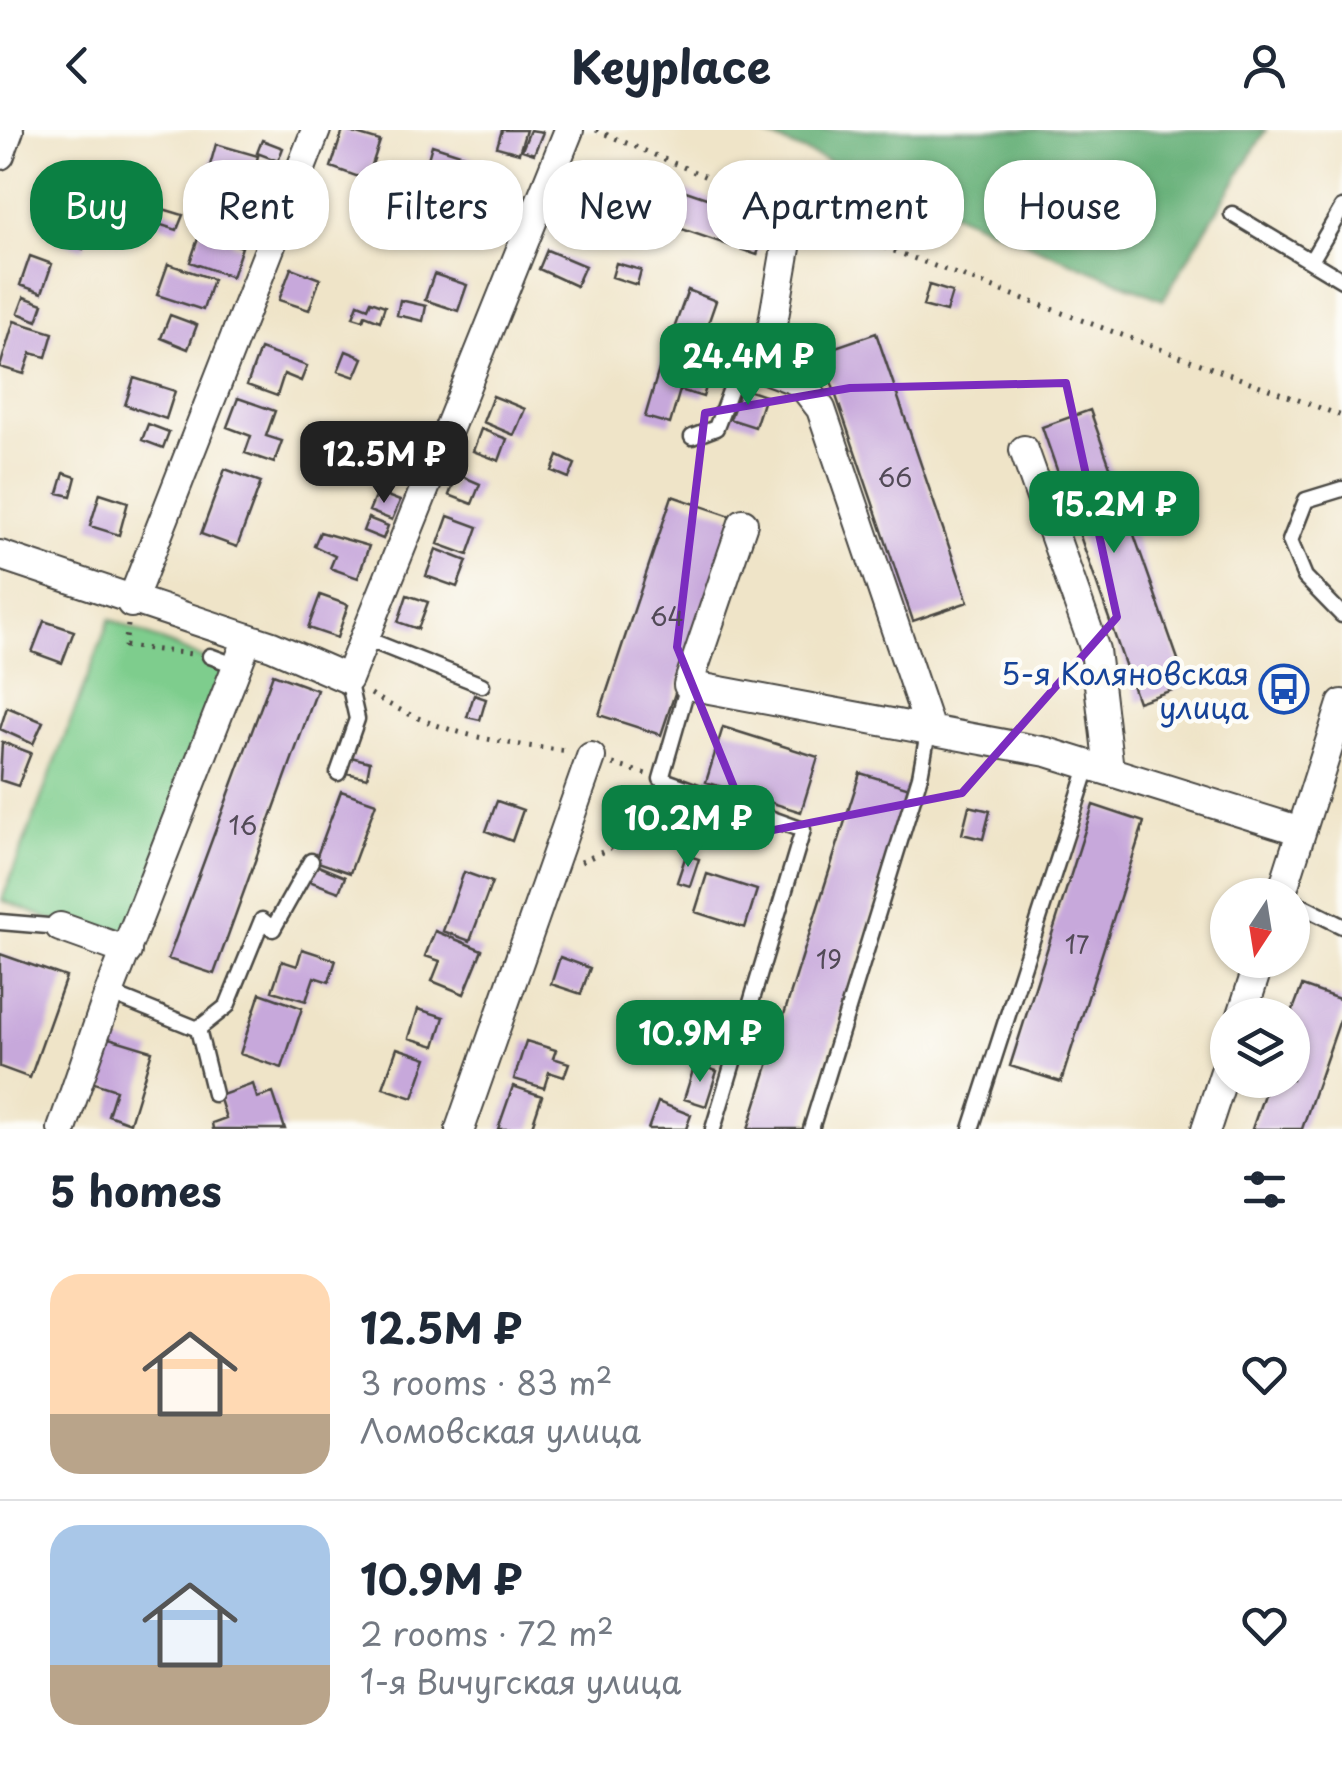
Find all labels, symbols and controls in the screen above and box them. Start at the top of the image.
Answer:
text: Keyplace [571,31,771,99]
icon: back [50,38,105,93]
icon: person [1237,38,1292,93]
chip: Buy [30,160,163,250]
chip: Rent [183,160,329,250]
chip: Filters [349,160,523,250]
chip: New [543,160,687,250]
chip: Apartment [707,160,964,250]
chip: House [984,160,1156,250]
pin: 24.4M ₽ [656,323,840,408]
text: 24.4M ₽ [682,331,814,379]
pin: 12.5M ₽ [292,421,476,506]
text: 12.5M ₽ [322,429,446,477]
house number: 66 [878,458,912,496]
pin: 15.2M ₽ [1022,471,1206,556]
text: 15.2M ₽ [1051,479,1177,527]
house number: 64 [650,597,684,635]
place label: 5-я Коляновская улица [1001,650,1249,729]
bus stop icon: 5-я Коляновская улица [1258,663,1310,715]
pin: 10.2M ₽ [596,785,780,870]
text: 10.2M ₽ [624,793,752,841]
house number: 16 [229,806,257,844]
north arrow [1210,878,1310,978]
map controls [1210,878,1310,1098]
house number: 17 [1065,925,1089,963]
house number: 19 [816,940,842,978]
button: layers [1210,998,1310,1098]
pin: 10.9M ₽ [608,1000,792,1085]
text: 10.9M ₽ [638,1008,762,1056]
text: 5 homes [50,1158,222,1221]
icon: filters [1237,1162,1292,1217]
text: 12.5M ₽ [360,1295,522,1358]
icon: home [130,1314,250,1434]
icon: heart [1237,1347,1292,1402]
text: 3 rooms · 83 m² [360,1358,613,1406]
text: Ломовская улица [360,1406,641,1454]
text: 10.9M ₽ [360,1546,522,1609]
icon: home [130,1565,250,1685]
icon: heart [1237,1598,1292,1653]
text: 2 rooms · 72 m² [360,1609,614,1657]
text: 1-я Вичугская улица [360,1657,681,1705]

